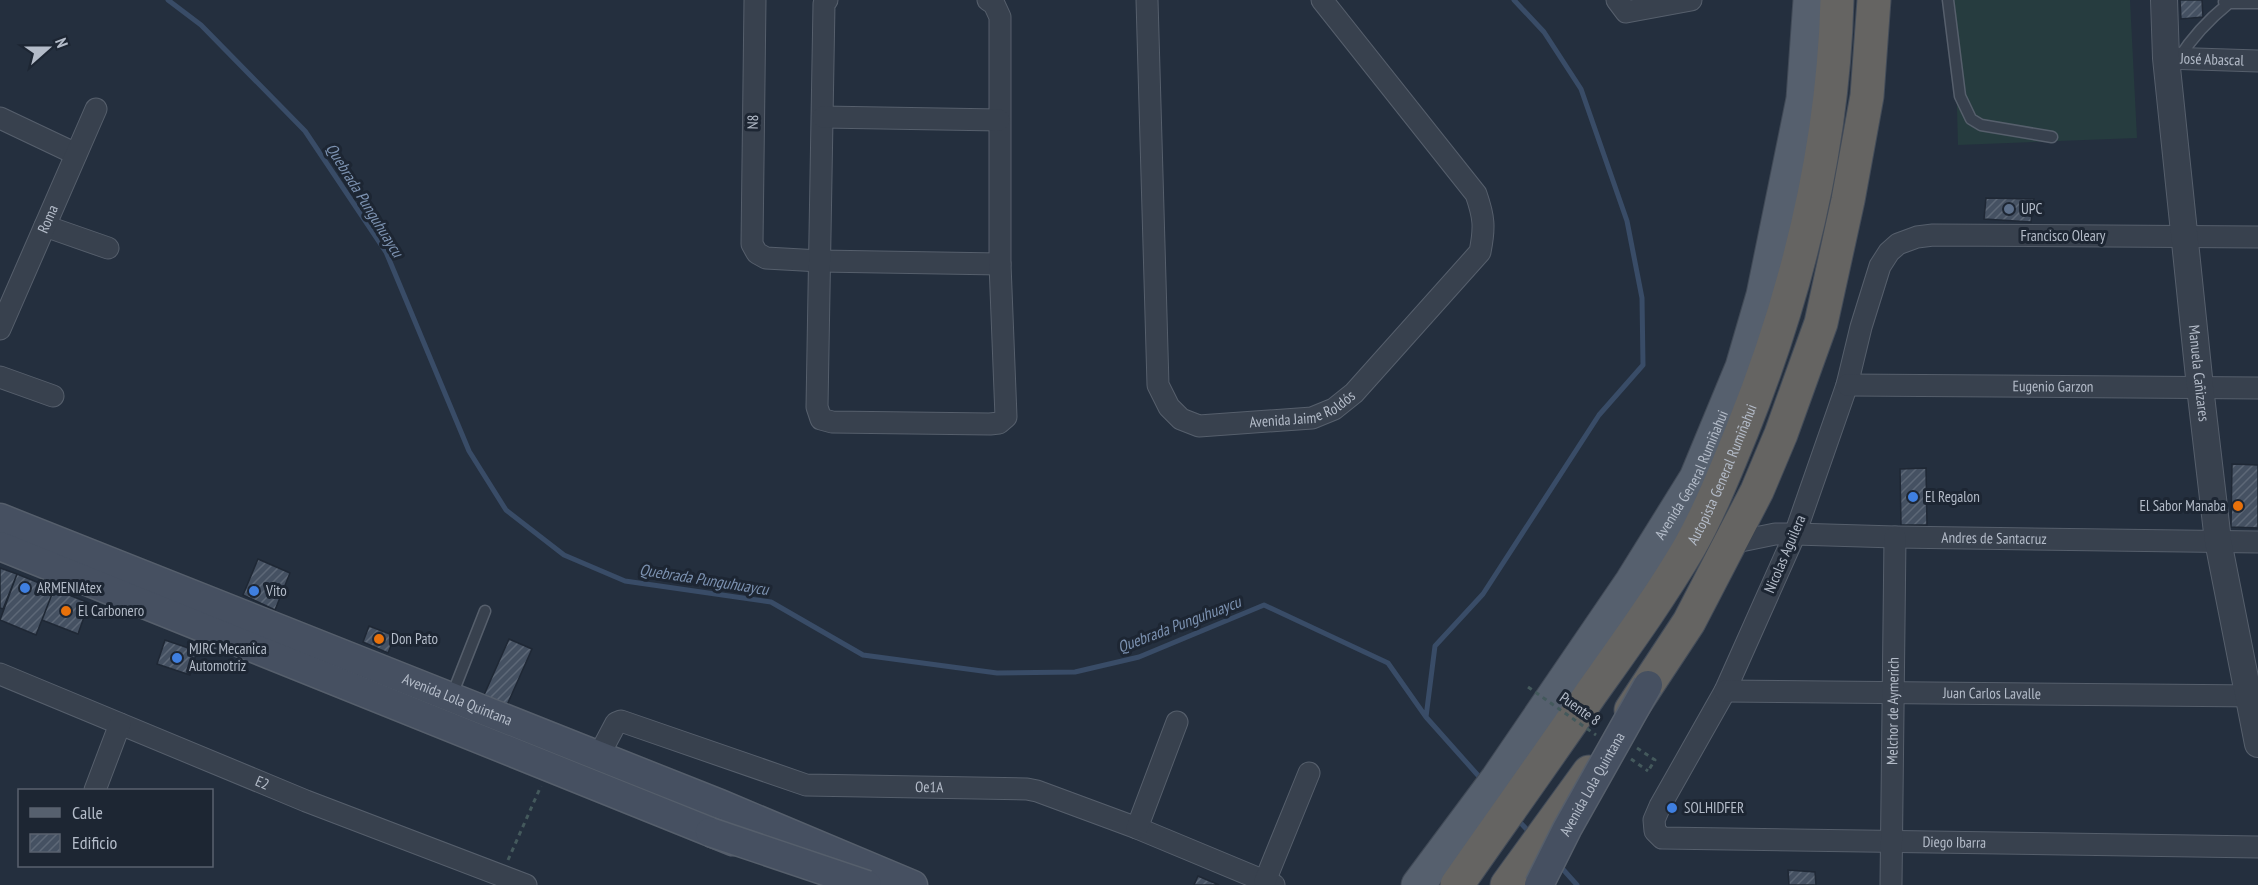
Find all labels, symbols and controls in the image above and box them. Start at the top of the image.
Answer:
north arrow [18,18,78,78]
text: N [51,35,73,50]
street label: José Abascal [2179,48,2245,70]
street label: N8 [743,114,762,130]
water label: Quebrada Punguhuaycu [322,139,409,261]
place label: UPC [2021,199,2042,218]
street label: Roma [33,202,62,236]
marker: UPC [2002,202,2016,216]
street label: Francisco Oleary [2021,226,2106,245]
street label: Manuela Cañizares [2185,324,2214,423]
street label: Eugenio Garzon [2012,376,2094,396]
street label: Avenida Jaime Roldós [1249,386,1359,431]
street label: Autopista General Rumiñahui [1683,401,1761,548]
street label: Avenida General Rumiñahui [1650,407,1732,543]
place label: El Regalon [1925,487,1980,506]
marker: El Regalon [1906,490,1920,504]
place label: El Sabor Manaba [2140,496,2226,515]
marker: El Sabor Manaba [2231,499,2245,513]
street label: Nicolas Aguilera [1760,512,1810,596]
street label: Andres de Santacruz [1941,528,2047,548]
water label: Quebrada Punguhuaycu [638,559,771,599]
place label: ARMENIAtex [37,578,102,597]
marker: ARMENIAtex [18,581,32,595]
place label: Vito [265,581,287,600]
marker: Vito [247,584,261,598]
water label: Quebrada Punguhuaycu [1115,591,1244,657]
place label: El Carbonero [78,601,144,620]
marker: El Carbonero [59,604,73,618]
place label: Don Pato [391,629,438,648]
marker: Don Pato [372,632,386,646]
place label: MJRC Mecanica Automotriz [189,639,267,675]
marker: MJRC Mecanica Automotriz [170,651,184,665]
street label: Melchor de Aymerich [1882,657,1903,765]
street label: Avenida Lola Quintana [400,669,515,729]
street label: Juan Carlos Lavalle [1942,683,2041,703]
street label: Puente 8 [1556,688,1604,730]
street label: Avenida Lola Quintana [1555,729,1629,839]
street label: E2 [253,771,272,794]
street label: Oe1A [915,777,945,797]
legend [18,789,213,867]
place label: SOLHIDFER [1684,798,1744,817]
text: Calle [72,801,103,824]
marker: SOLHIDFER [1665,801,1679,815]
text: Edificio [72,831,118,854]
street label: Diego Ibarra [1922,832,1986,852]

